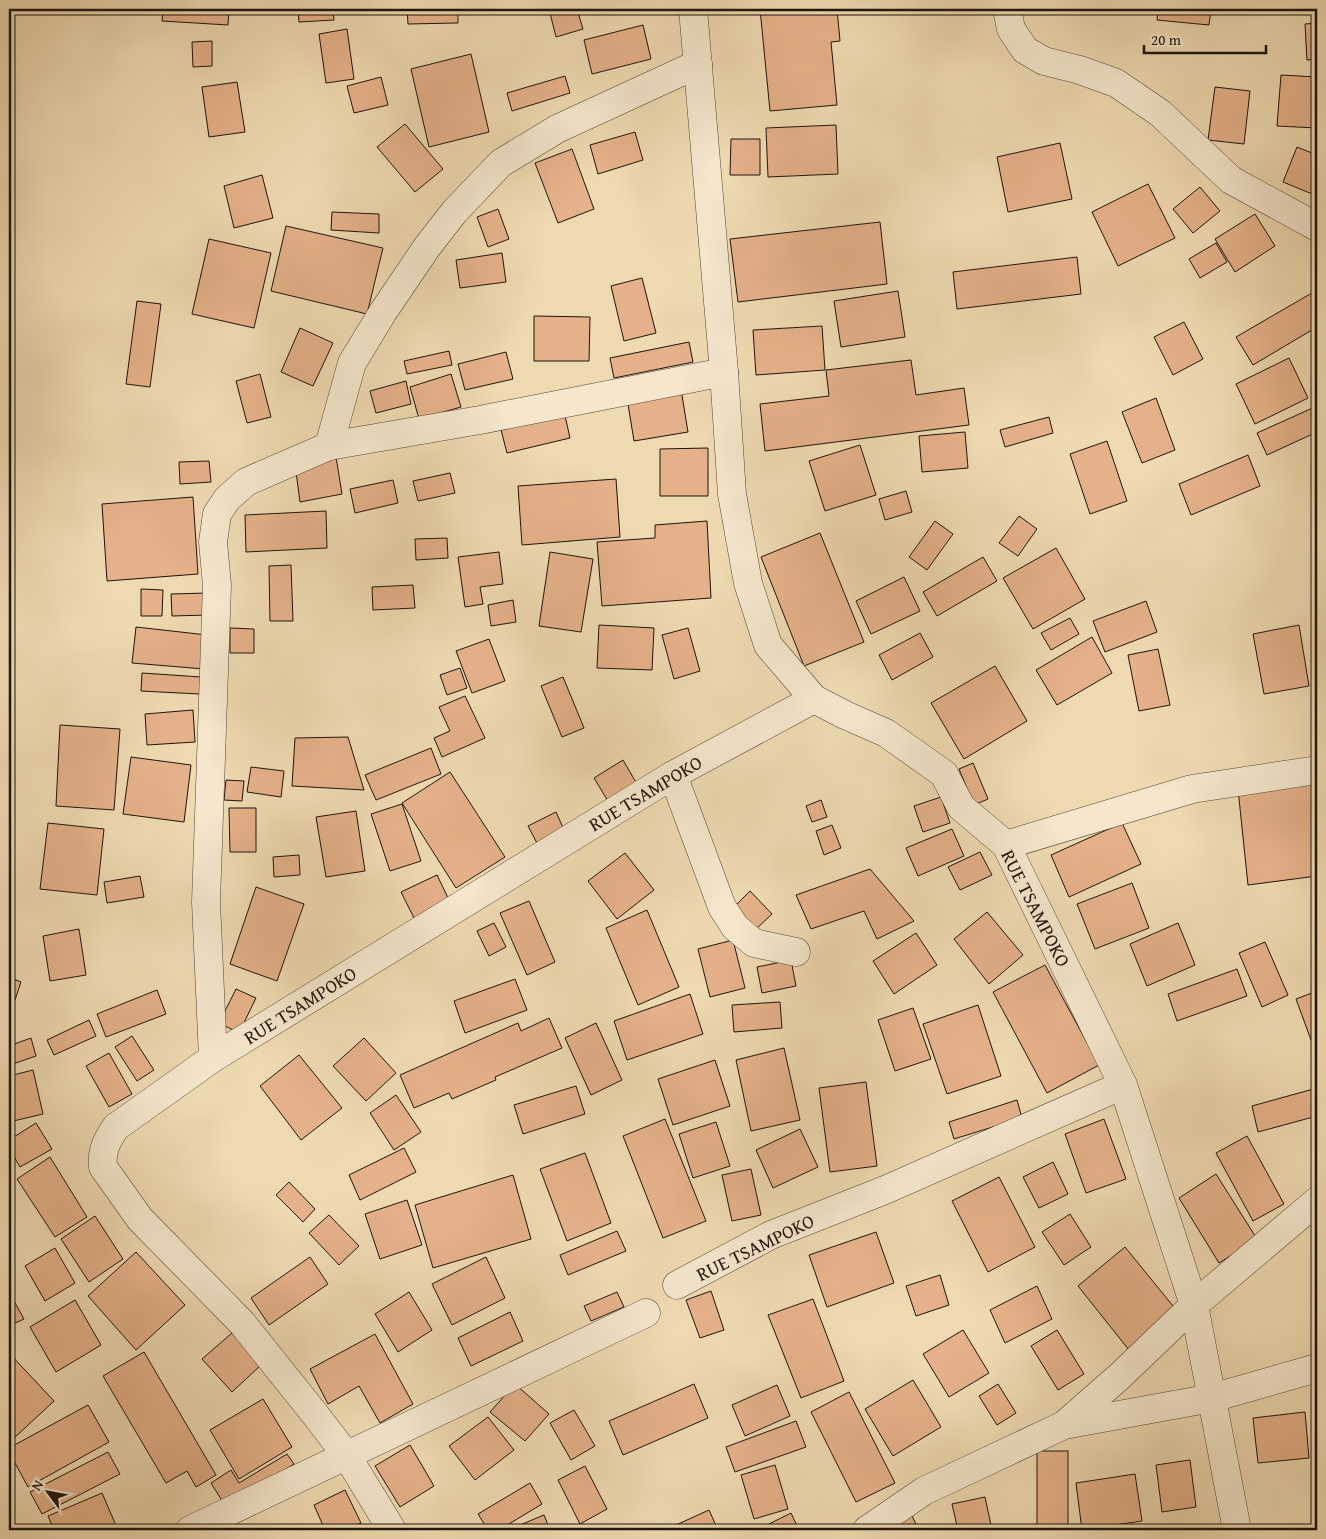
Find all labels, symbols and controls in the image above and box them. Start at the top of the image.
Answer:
scale bar [1144,22,1266,54]
text: 20 m [1151,29,1182,50]
street label: RUE TSAMPOKO [583,748,707,838]
street label: RUE TSAMPOKO [994,844,1078,972]
street label: RUE TSAMPOKO [238,959,362,1051]
street label: RUE TSAMPOKO [691,1206,819,1288]
north arrow [22,1466,72,1516]
text: N [26,1475,48,1494]

